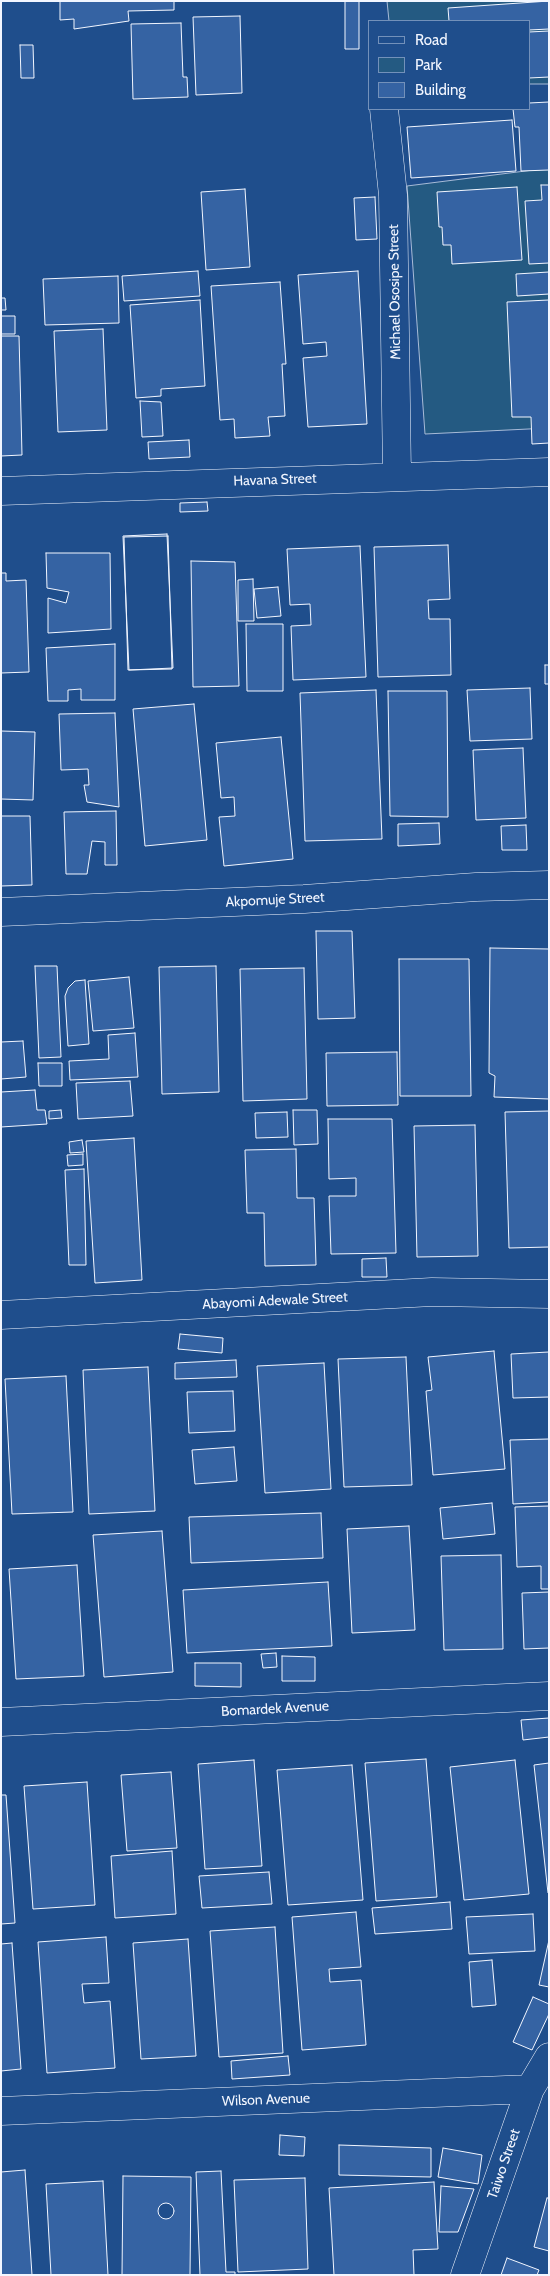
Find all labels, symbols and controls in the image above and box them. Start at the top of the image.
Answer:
legend [368,20,530,110]
text: Road [415,31,448,49]
text: Park [415,56,442,74]
text: Building [415,81,466,99]
street label: Michael Ososipe Street [385,224,405,360]
street label: Havana Street [233,470,317,490]
street label: Akpomuje Street [225,889,325,911]
street label: Abayomi Adewale Street [202,1289,348,1313]
street label: Bomardek Avenue [221,1698,329,1720]
street label: Wilson Avenue [222,2090,310,2110]
street label: Taiwo Street [484,2127,524,2201]

